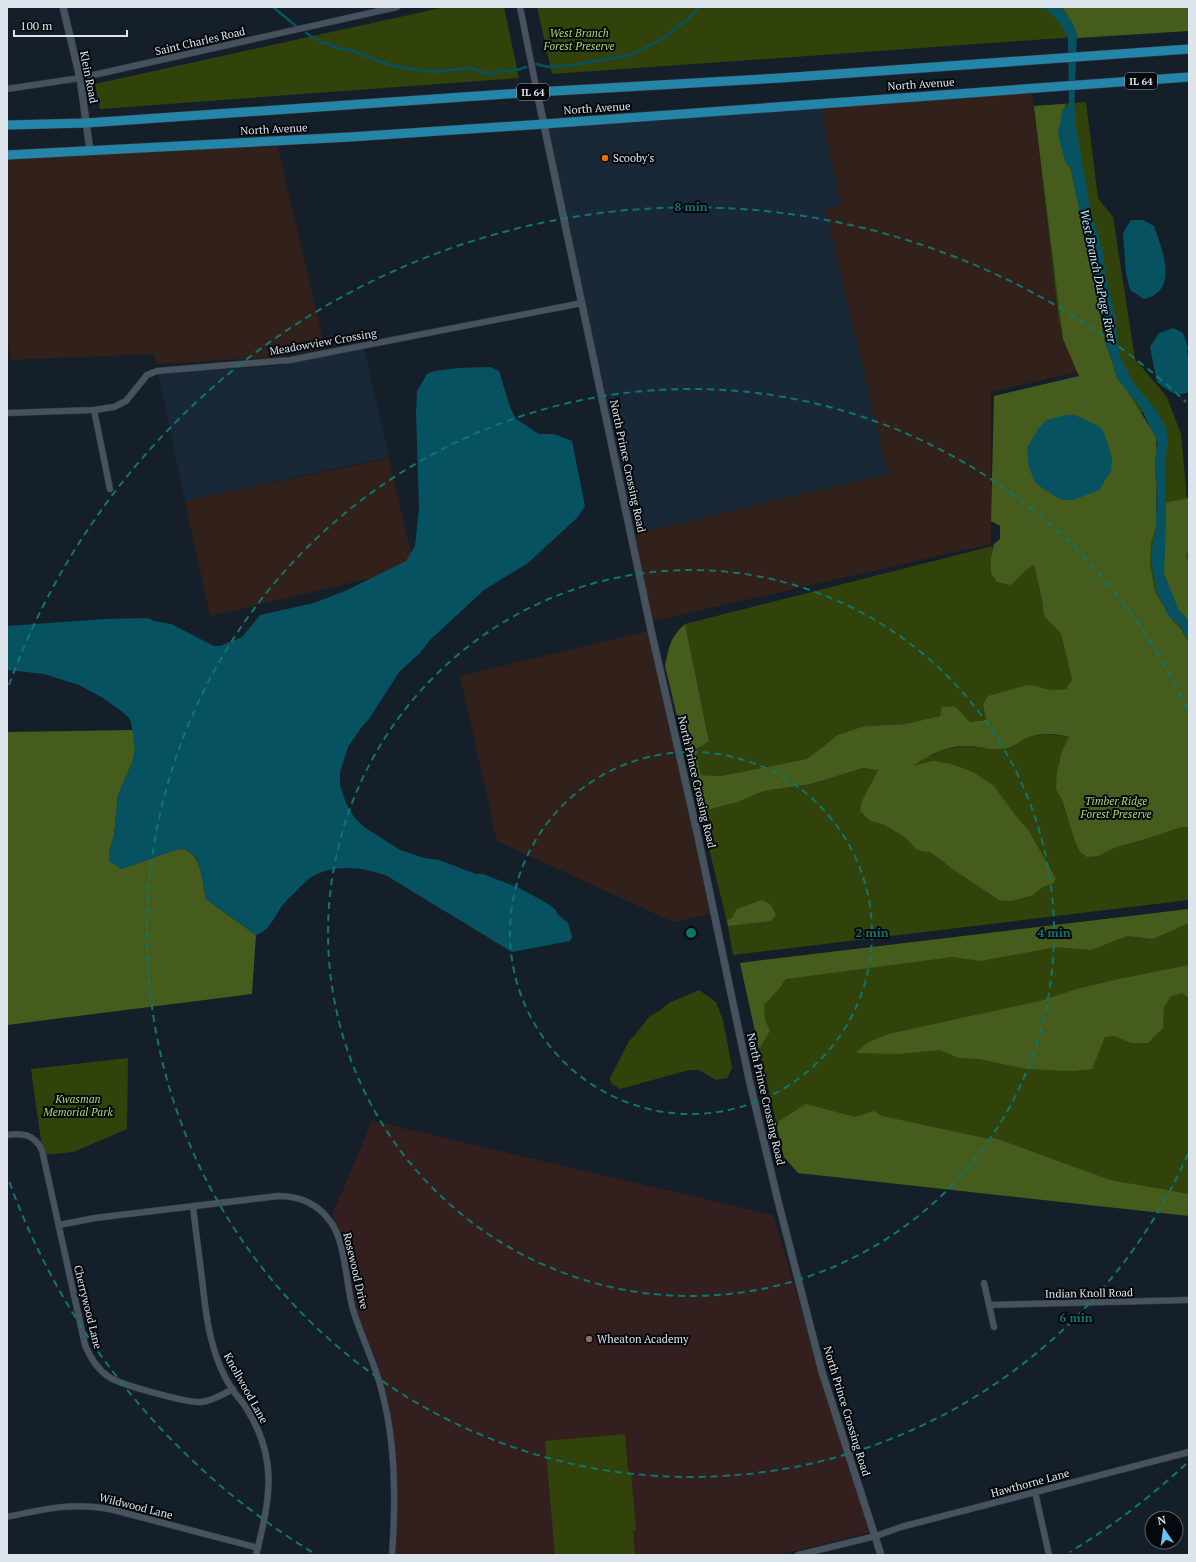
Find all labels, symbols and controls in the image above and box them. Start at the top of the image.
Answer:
scale bar [14,12,127,38]
text: 100 m [20,18,53,33]
street label: Saint Charles Road [154,24,246,58]
park label: West Branch Forest Preserve [543,26,614,53]
street label: Klein Road [77,50,101,104]
road number: IL 64 [1125,73,1157,89]
street label: North Avenue [887,75,956,93]
road number: IL 64 [517,84,549,100]
street label: North Avenue [563,99,632,117]
street label: North Avenue [240,120,308,138]
place label: Scooby's [613,151,654,165]
marker: Scooby's [600,153,610,163]
text: 8 min [675,199,708,214]
water label: West Branch DuPage River [1077,208,1120,345]
street label: Meadowview Crossing [268,326,378,358]
street label: North Prince Crossing Road [607,398,649,534]
street label: North Prince Crossing Road [675,715,719,849]
park label: Timber Ridge Forest Preserve [1080,794,1151,821]
text: 2 min [856,925,889,940]
text: 4 min [1038,925,1071,940]
centre of rings [684,926,698,940]
street label: North Prince Crossing Road [744,1032,788,1166]
park label: Kwasman Memorial Park [42,1092,113,1119]
street label: Rosewood Drive [340,1231,372,1311]
street label: Cherrywood Lane [71,1264,105,1351]
street label: Indian Knoll Road [1045,1285,1133,1301]
text: 6 min [1060,1310,1093,1325]
place label: Wheaton Academy [597,1332,689,1346]
marker: Wheaton Academy [584,1334,594,1344]
street label: North Prince Crossing Road [821,1344,873,1478]
street label: Knollwood Lane [221,1350,271,1426]
street label: Hawthorne Lane [989,1466,1071,1500]
street label: Wildwood Lane [98,1490,175,1522]
north arrow [1144,1510,1184,1550]
text: N [1156,1512,1168,1528]

